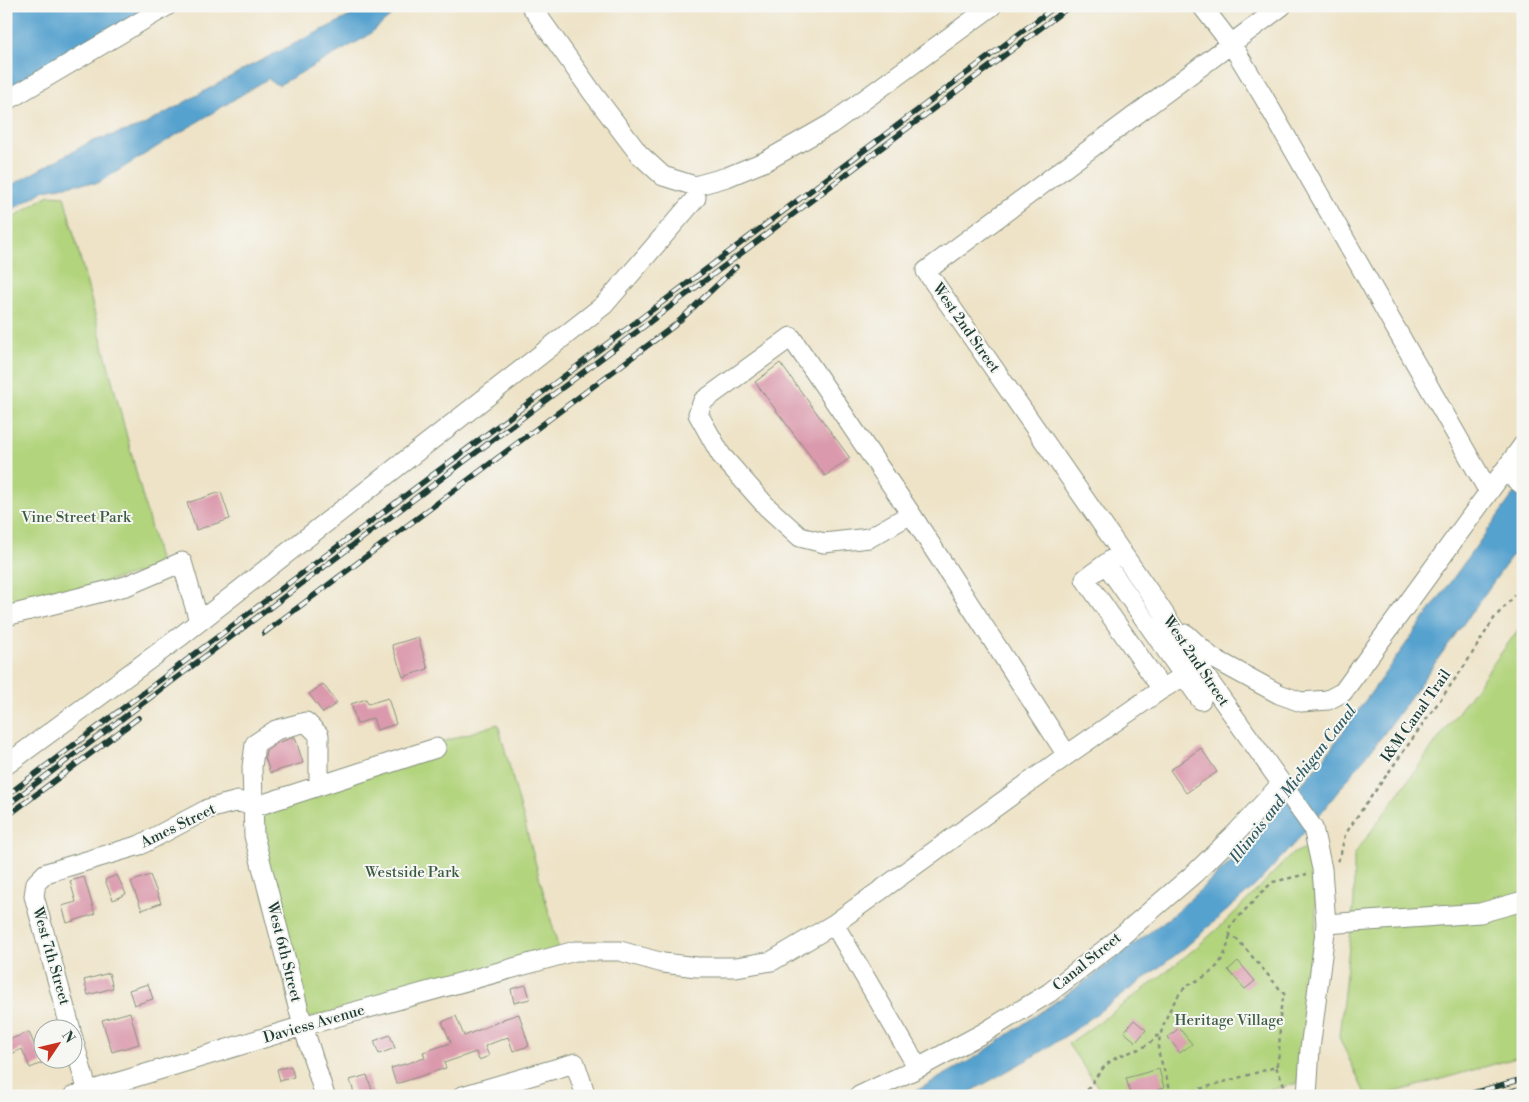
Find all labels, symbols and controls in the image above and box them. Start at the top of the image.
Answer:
street label: West 2nd Street [927,279,1004,377]
park label: Vine Street Park [20,508,132,527]
street label: West 2nd Street [1158,611,1234,710]
street label: I&M Canal Trail [1377,665,1455,766]
water label: Illinois and Michigan Canal [1224,700,1361,868]
street label: Ames Street [136,799,219,853]
park label: Westside Park [364,863,460,882]
street label: West 6th Street [262,899,306,1005]
street label: West 7th Street [28,904,74,1008]
street label: Canal Street [1049,928,1126,995]
street label: Daviess Avenue [261,1000,367,1048]
park label: Heritage Village [1175,1011,1284,1030]
north arrow [32,1020,82,1070]
text: N [57,1027,78,1047]

